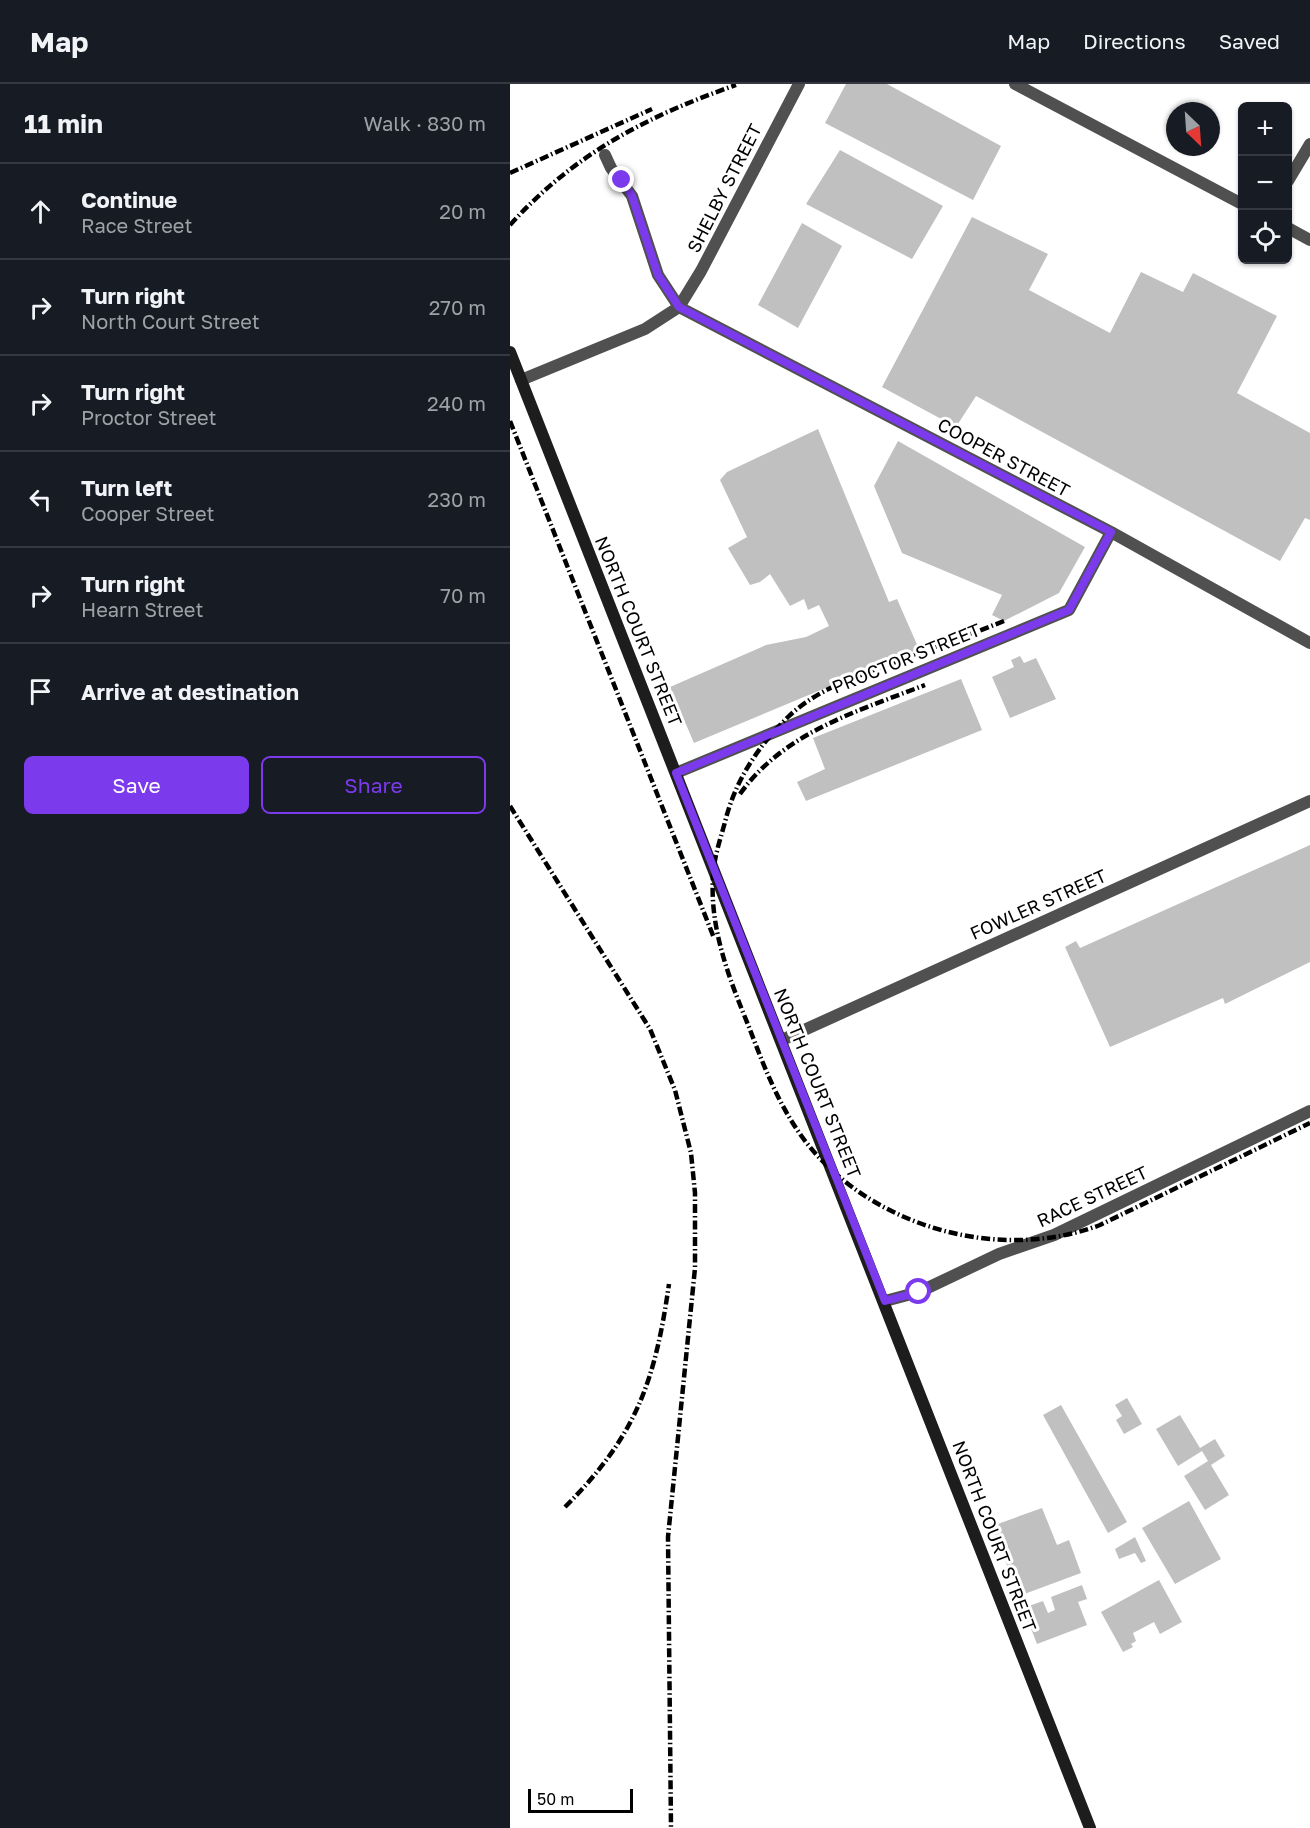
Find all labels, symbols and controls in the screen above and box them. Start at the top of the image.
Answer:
text: Map [30,25,88,58]
text: Map [1007,28,1050,54]
text: Directions [1083,28,1186,54]
text: Saved [1219,28,1280,54]
north arrow [1166,102,1220,156]
map controls [1238,102,1292,264]
button: + [1238,102,1292,156]
text: 11 min [24,108,103,139]
text: Walk · 830 m [364,111,486,135]
street label: SHELBY STREET [682,120,766,256]
button: − [1238,156,1292,210]
route end [608,166,634,192]
text: Continue [81,186,177,213]
icon: ahead [24,195,57,228]
text: 20 m [439,199,486,223]
button: locate [1238,210,1292,264]
text: Race Street [81,213,192,237]
text: Turn right [81,282,185,309]
icon: right [24,291,57,324]
text: 270 m [429,295,486,319]
text: North Court Street [81,309,260,333]
text: Turn right [81,378,185,405]
icon: right [24,387,57,420]
text: 240 m [427,391,486,415]
text: Proctor Street [81,405,217,429]
street label: COOPER STREET [934,413,1074,501]
text: Turn left [81,474,172,501]
icon: left [24,483,57,516]
text: 230 m [428,487,486,511]
text: Cooper Street [81,501,215,525]
street label: NORTH COURT STREET [591,533,687,729]
text: Turn right [81,570,185,597]
icon: right [24,579,57,612]
text: 70 m [440,583,486,607]
text: Hearn Street [81,597,203,621]
street label: PROCTOR STREET [829,618,983,698]
icon: arrive [24,675,57,708]
text: Arrive at destination [81,678,299,705]
button: Save [24,756,249,814]
button: Share [261,756,486,814]
street label: FOWLER STREET [966,864,1110,944]
street label: NORTH COURT STREET [770,985,866,1181]
street label: RACE STREET [1033,1161,1151,1231]
route start [905,1278,931,1304]
street label: NORTH COURT STREET [948,1437,1042,1635]
scale bar [528,1786,633,1814]
text: 50 m [537,1789,574,1809]

